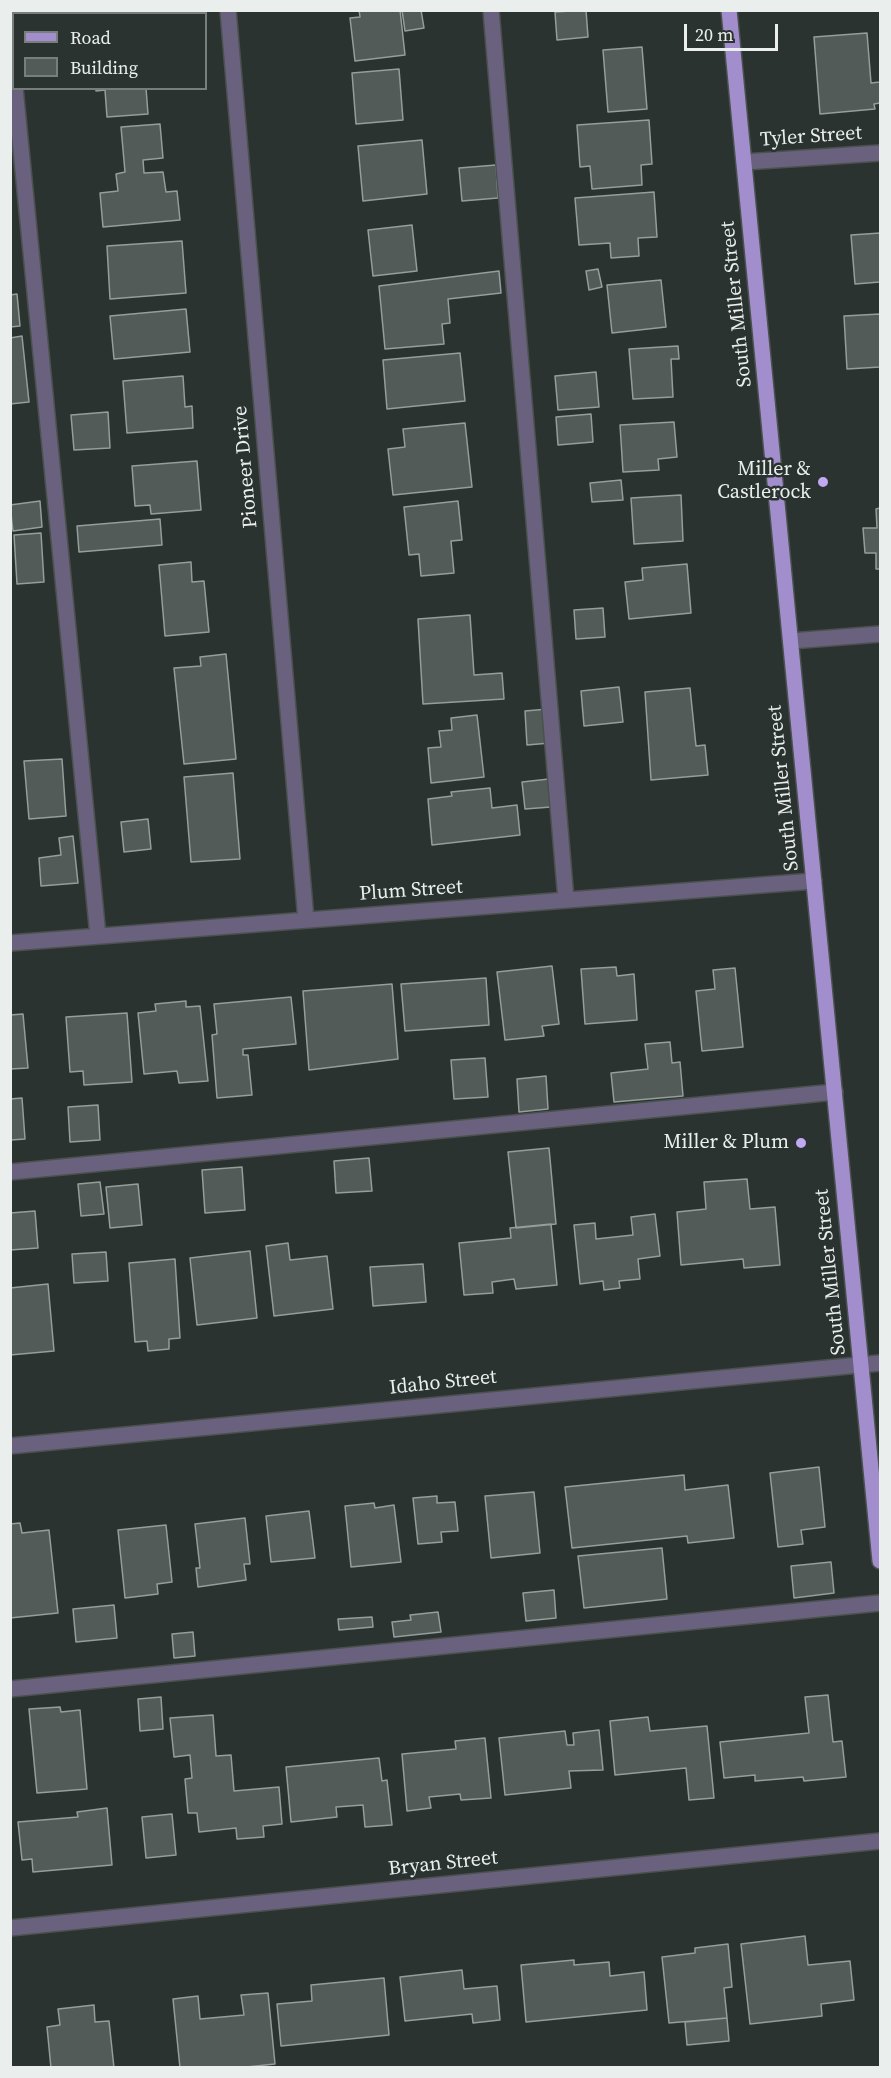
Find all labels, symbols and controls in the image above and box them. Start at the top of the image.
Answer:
legend [12,12,207,90]
scale bar [687,12,782,50]
text: 20 m [695,22,733,47]
text: Road [70,25,111,50]
text: Building [70,55,138,80]
street label: Tyler Street [759,121,863,153]
street label: South Miller Street [716,220,758,388]
street label: Pioneer Drive [229,405,263,529]
place label: Miller & Castlerock [717,458,811,505]
marker: Miller & Castlerock [816,475,830,489]
street label: South Miller Street [763,704,805,872]
street label: Plum Street [358,875,464,907]
place label: Miller & Plum [663,1131,789,1155]
marker: Miller & Plum [794,1136,808,1150]
street label: South Miller Street [810,1188,852,1356]
street label: Idaho Street [388,1365,498,1401]
street label: Bryan Street [387,1846,499,1882]

